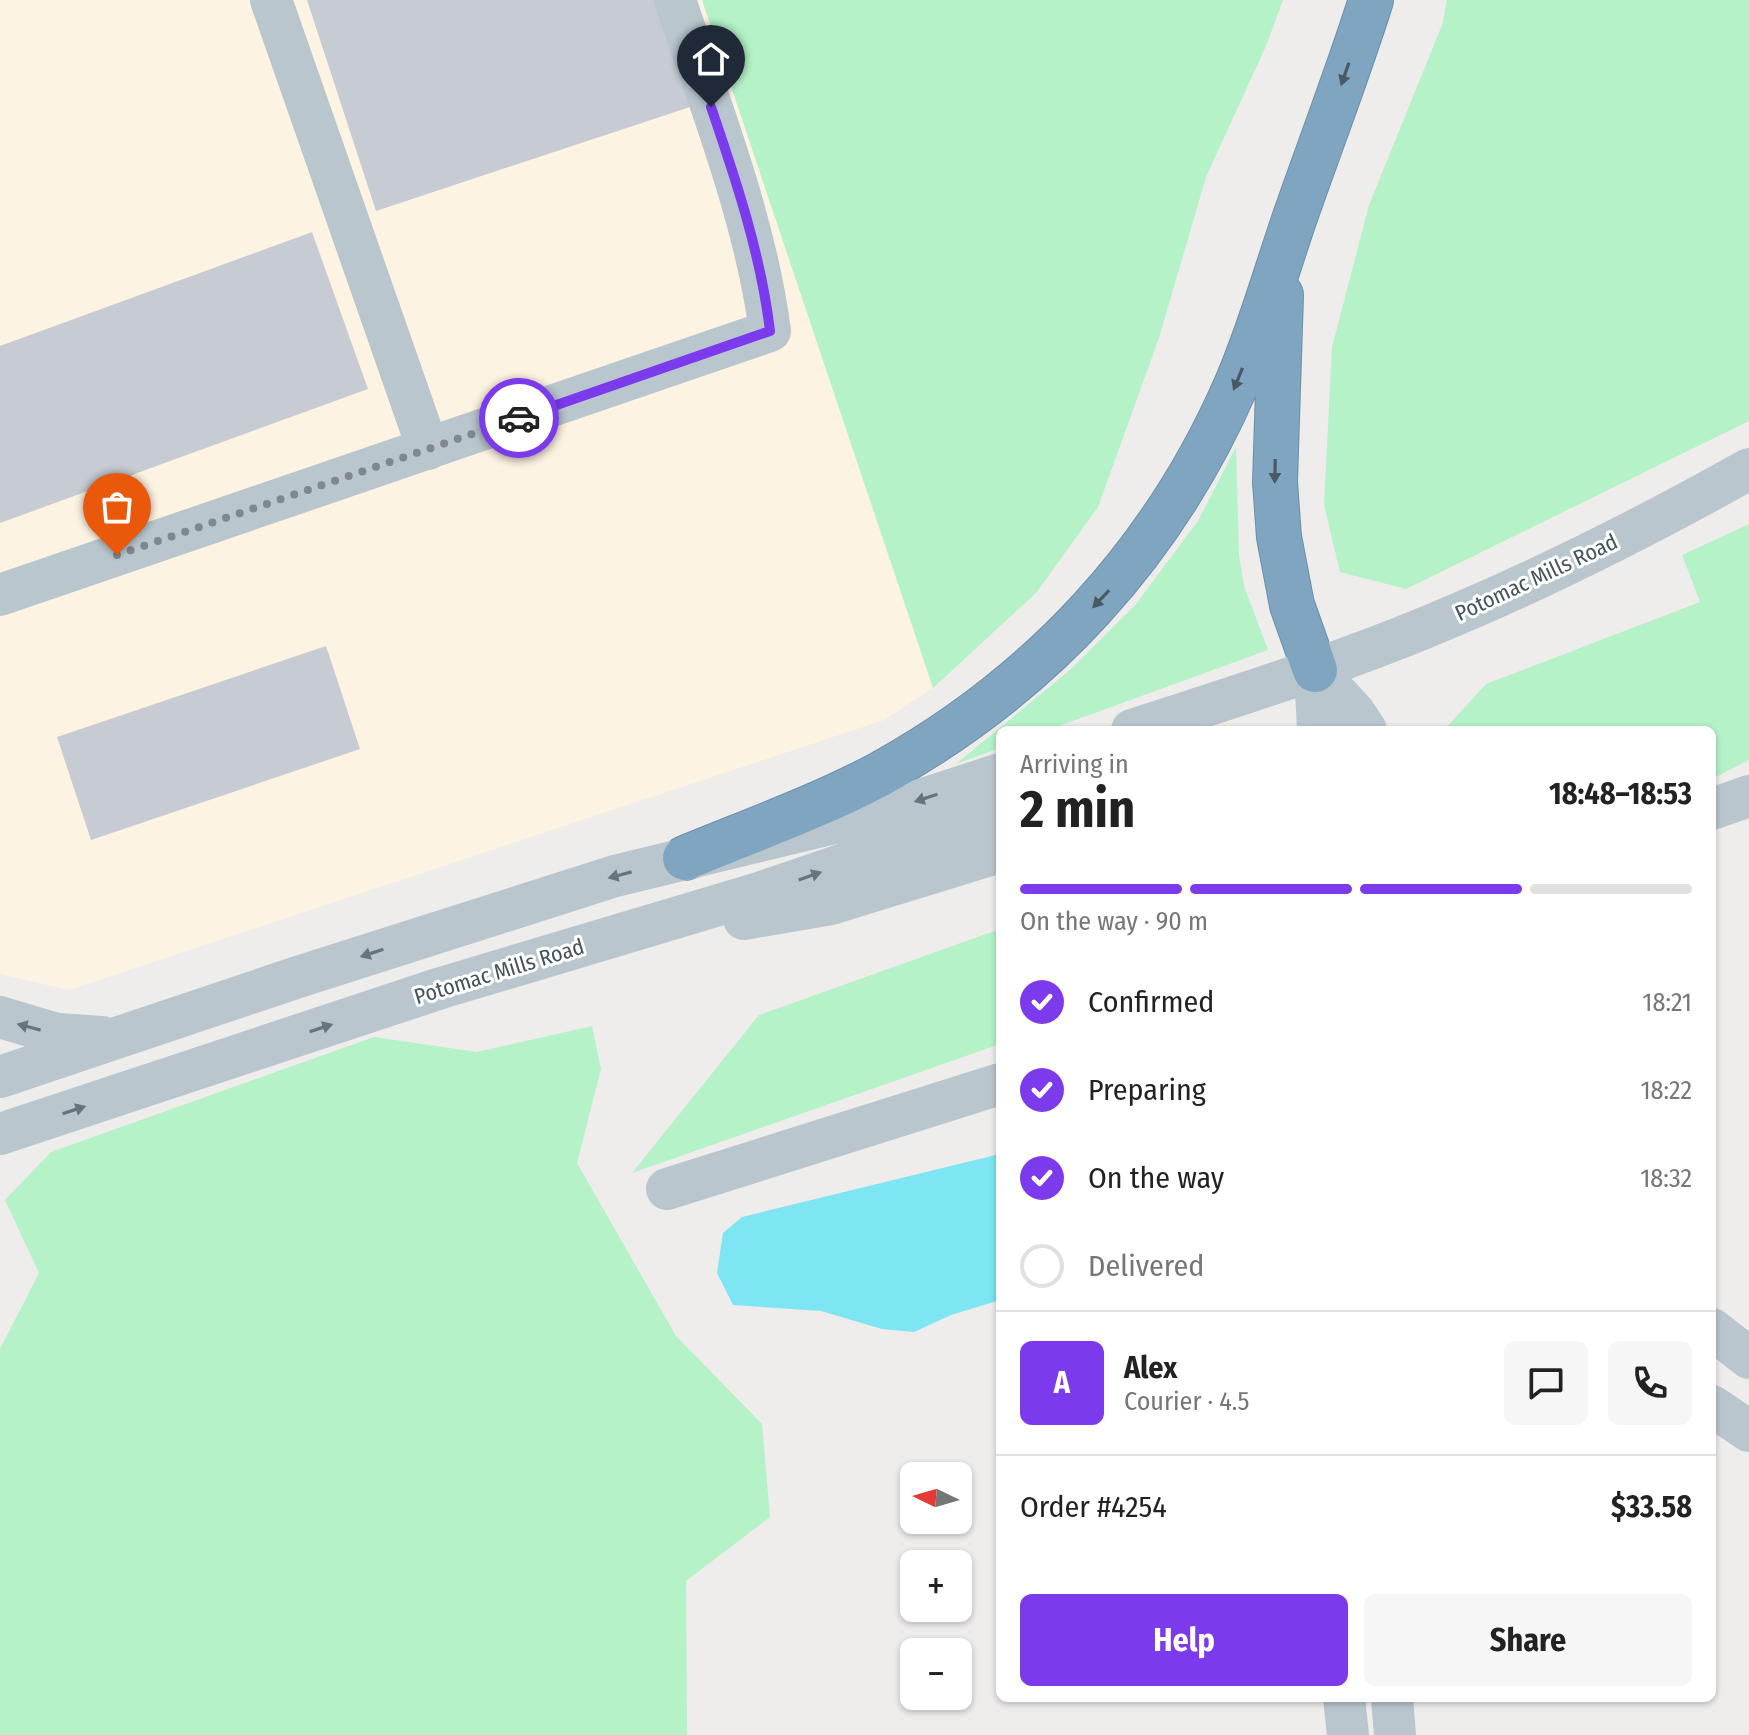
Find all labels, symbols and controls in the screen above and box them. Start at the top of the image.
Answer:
pin [677,25,745,107]
icon: home [689,37,733,81]
one-way arrow [1339,62,1351,86]
one-way arrow [1231,367,1244,391]
courier [479,378,559,458]
icon: car [497,396,541,440]
one-way arrow [1269,459,1282,484]
pin [83,473,151,555]
icon: bag [95,485,139,529]
street label: Potomac Mills Road [1451,528,1622,627]
one-way arrow [1093,589,1111,608]
text: Arriving in [1020,749,1129,780]
text: 18:48–18:53 [1549,776,1692,812]
text: 2 min [1020,778,1135,841]
one-way arrow [914,792,938,805]
one-way arrow [607,869,631,882]
one-way arrow [798,869,822,881]
text: On the way · 90 m [1020,906,1208,937]
street label: Potomac Mills Road [411,933,587,1010]
one-way arrow [359,947,383,960]
icon: check [1020,980,1064,1024]
text: Confirmed [1088,984,1214,1020]
text: 18:21 [1642,987,1692,1018]
one-way arrow [17,1020,42,1032]
one-way arrow [309,1021,333,1033]
icon: check [1020,1068,1064,1112]
text: Preparing [1088,1072,1206,1108]
text: 18:22 [1640,1075,1692,1106]
one-way arrow [62,1103,86,1115]
icon: check [1020,1156,1064,1200]
text: On the way [1088,1160,1224,1196]
text: 18:32 [1640,1163,1692,1194]
text: Delivered [1088,1248,1204,1284]
button: chat [1504,1341,1588,1425]
button: phone [1608,1341,1692,1425]
text: Alex [1124,1350,1177,1386]
text: A [1054,1365,1070,1401]
text: Courier · 4.5 [1124,1386,1250,1417]
north arrow [900,1462,972,1534]
map controls [900,1462,972,1710]
text: Order #4254 [1020,1489,1167,1525]
text: $33.58 [1611,1489,1692,1525]
button: + [900,1550,972,1622]
button: Help [1020,1594,1348,1686]
button: Share [1364,1594,1692,1686]
button: − [900,1638,972,1710]

